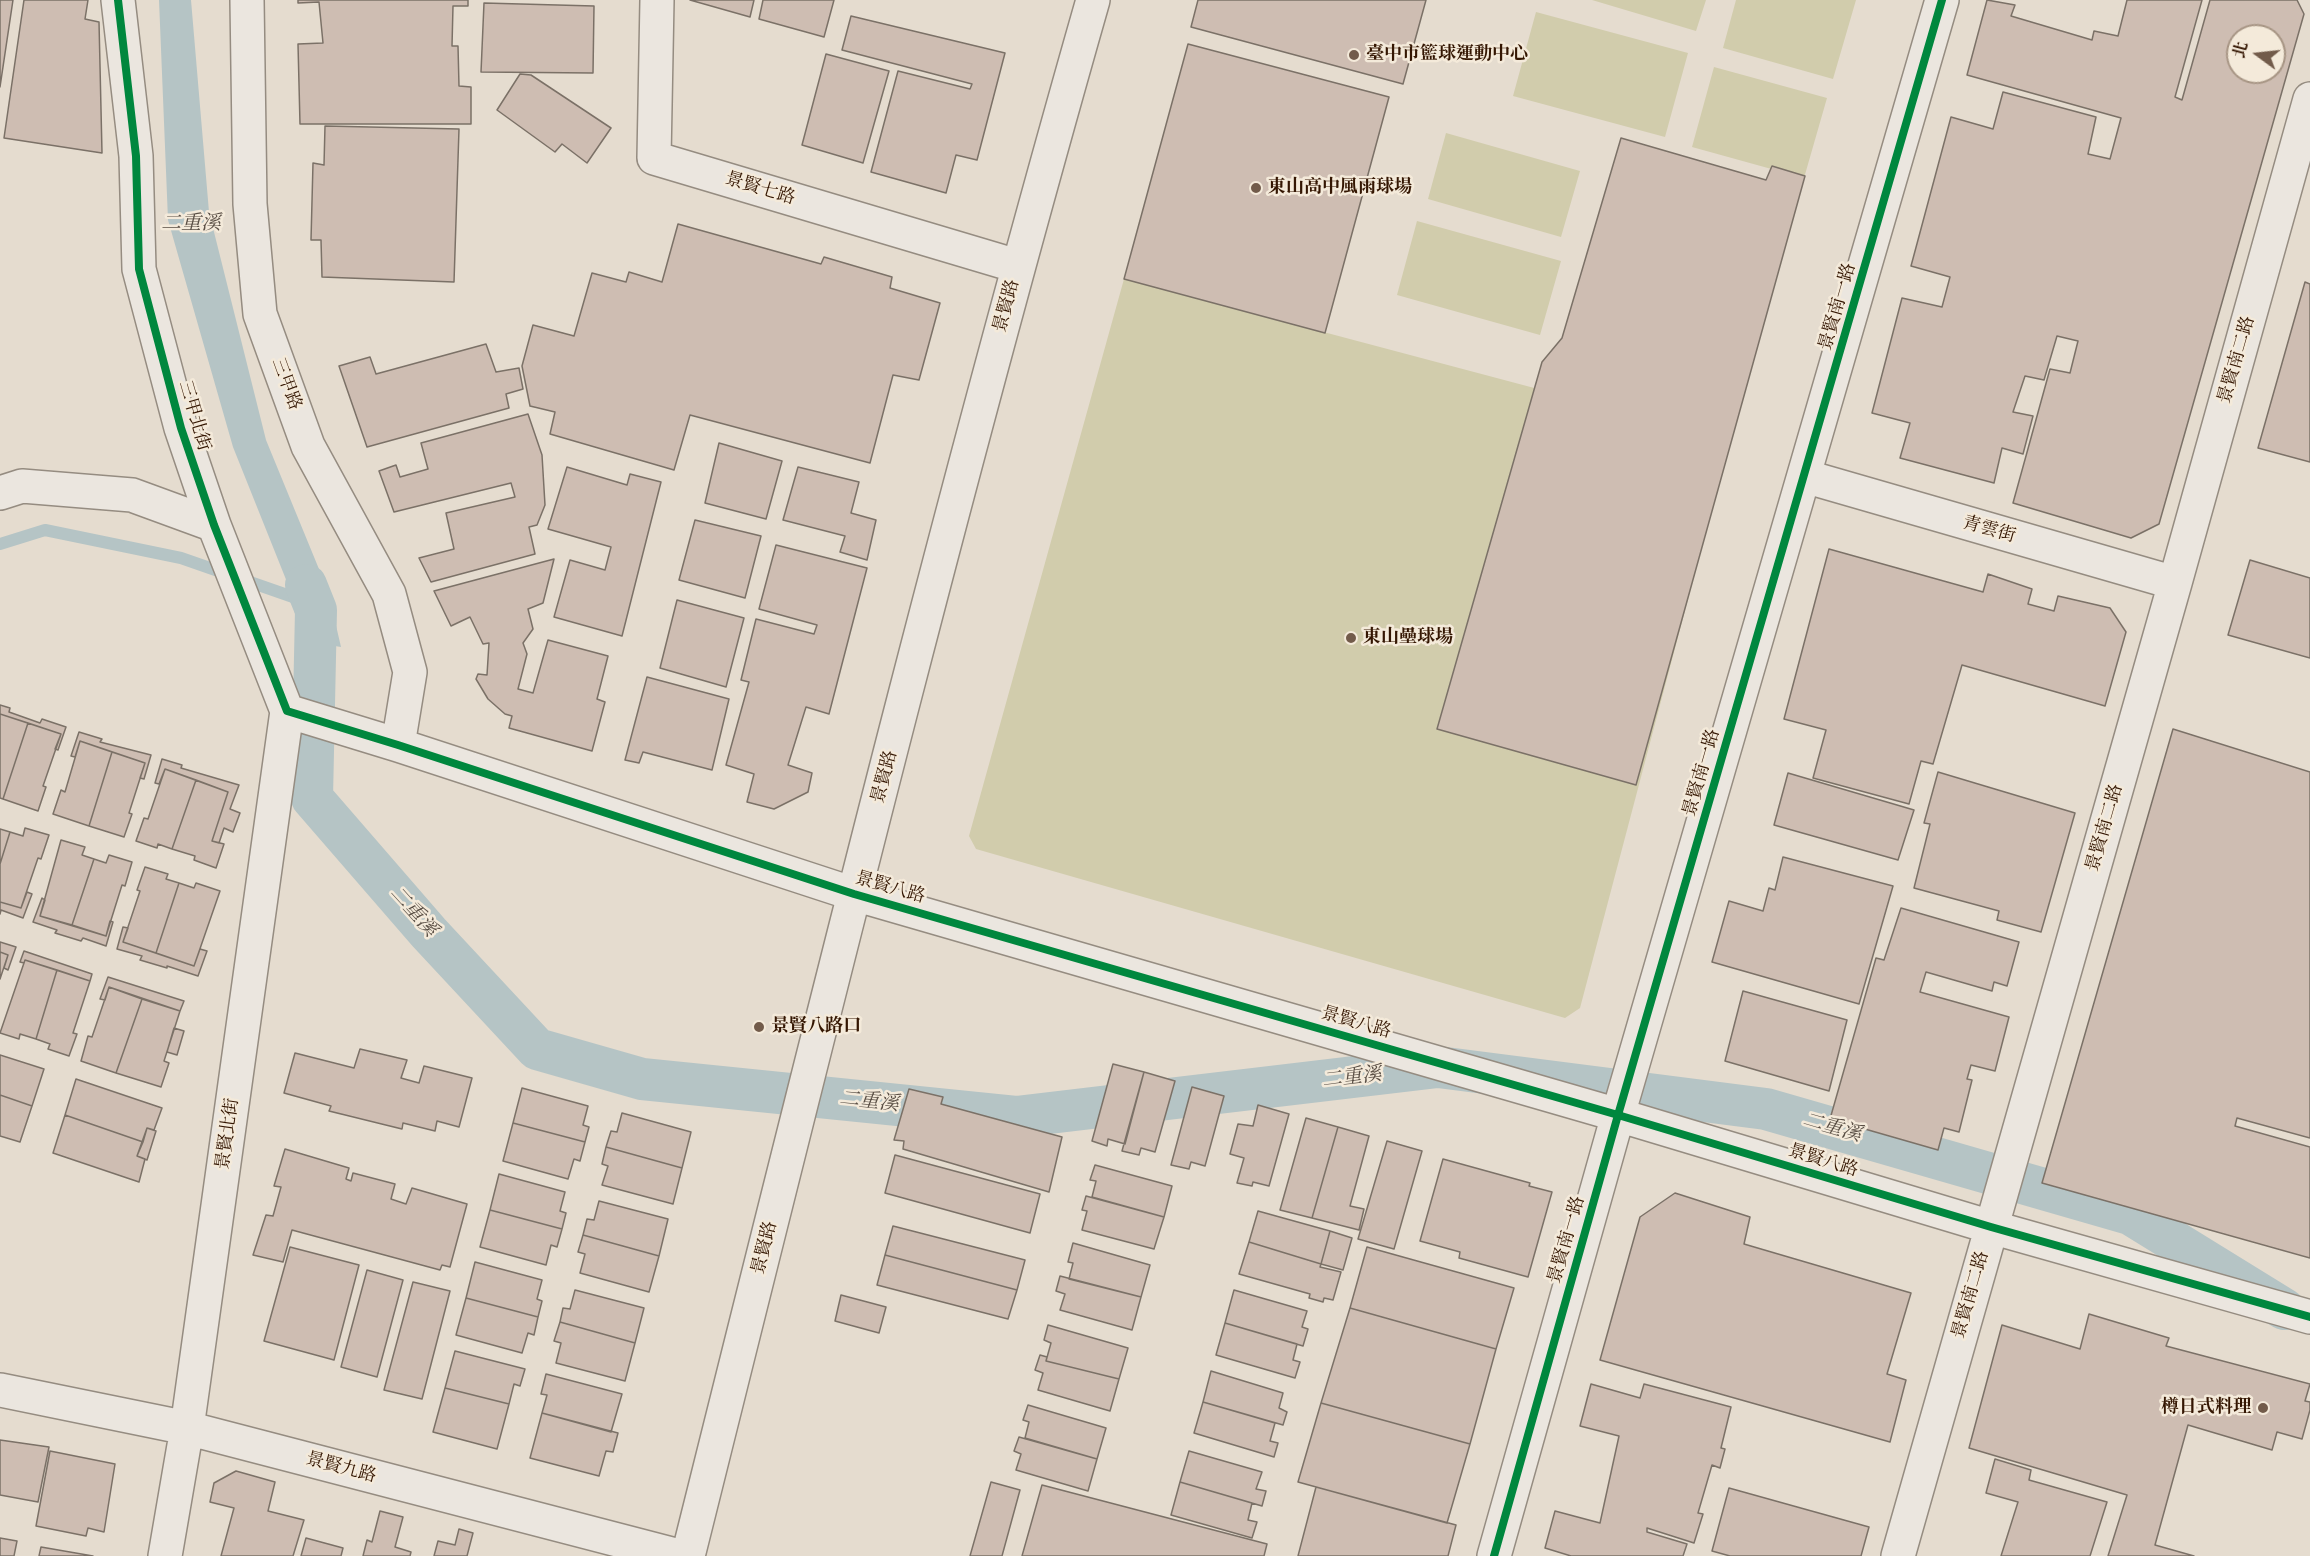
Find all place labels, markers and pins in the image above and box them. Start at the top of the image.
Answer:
place label: 臺中市籃球運動中心 [1366,44,1528,66]
marker: 臺中市籃球運動中心 [1347,48,1361,62]
place label: 東山高中風雨球場 [1268,177,1412,199]
marker: 東山高中風雨球場 [1249,181,1263,195]
place label: 東山壘球場 [1363,627,1453,649]
marker: 東山壘球場 [1344,631,1358,645]
place label: 景賢八路口 [771,1016,861,1038]
marker: 景賢八路口 [752,1020,766,1034]
place label: 樽日式料理 [2161,1397,2251,1419]
marker: 樽日式料理 [2256,1401,2270,1415]

